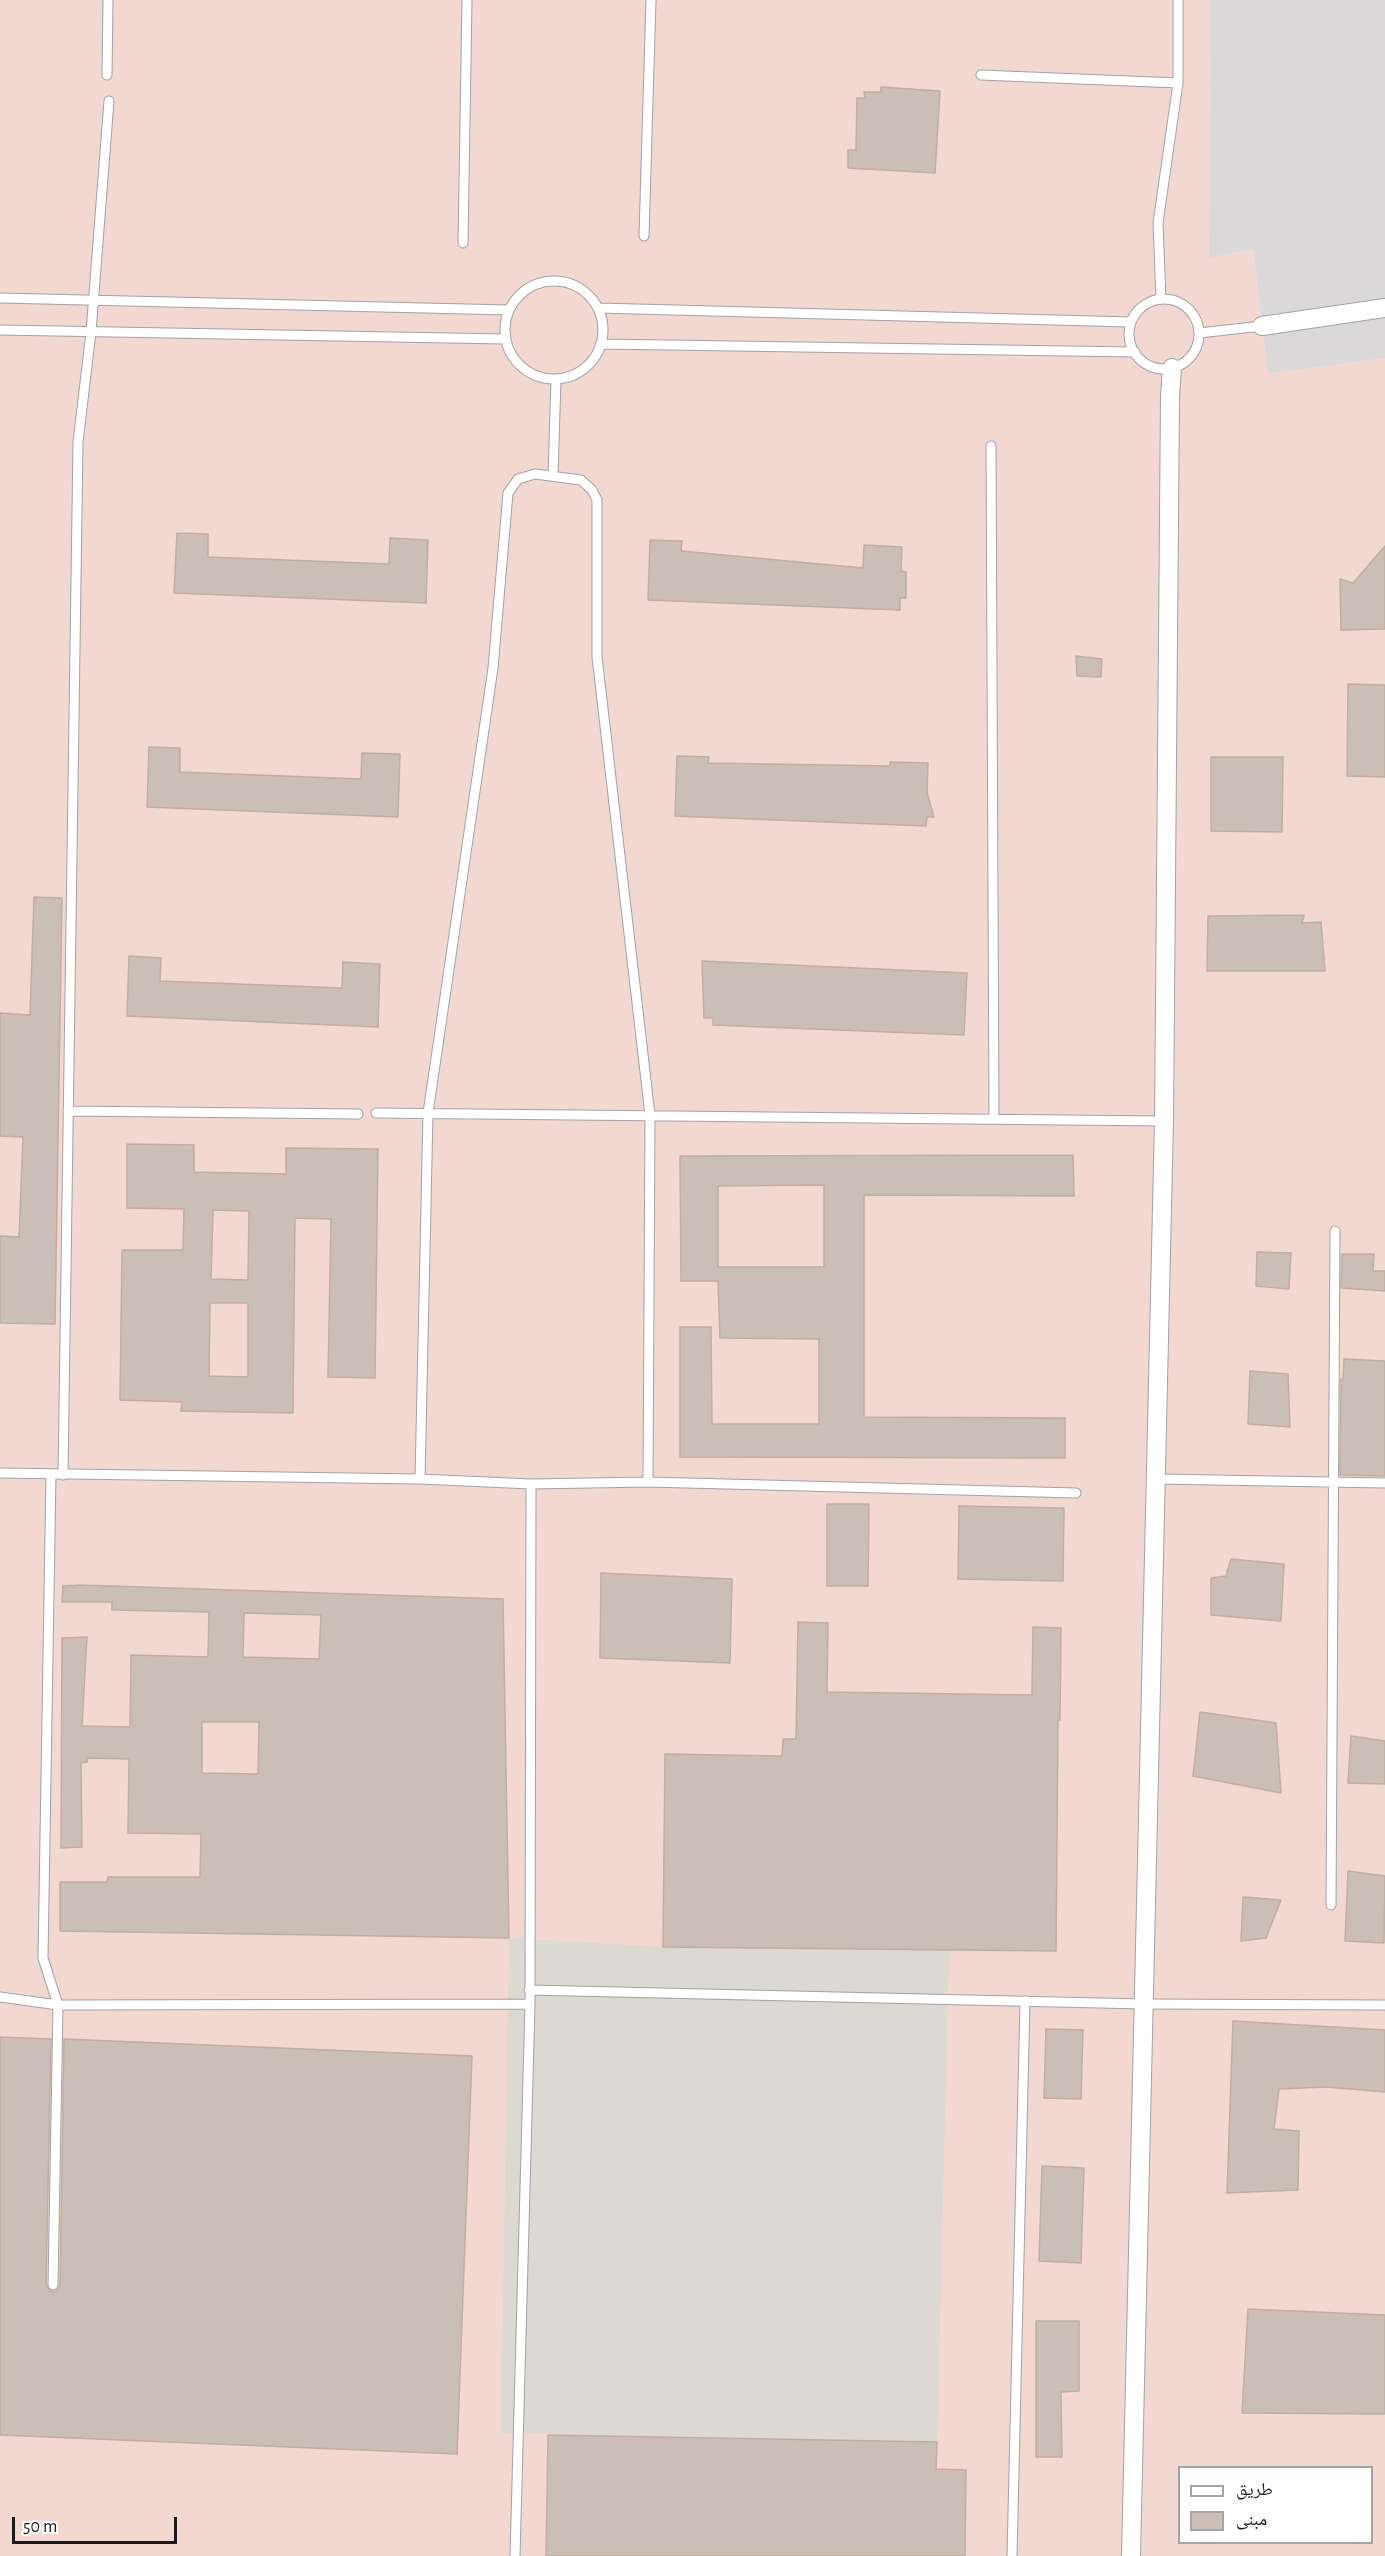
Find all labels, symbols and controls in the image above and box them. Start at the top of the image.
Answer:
legend [1178,2466,1373,2544]
text: طريق [1236,2481,1273,2499]
scale bar [15,2505,180,2543]
text: مبنى [1236,2511,1267,2529]
text: 50 m [23,2518,57,2536]

